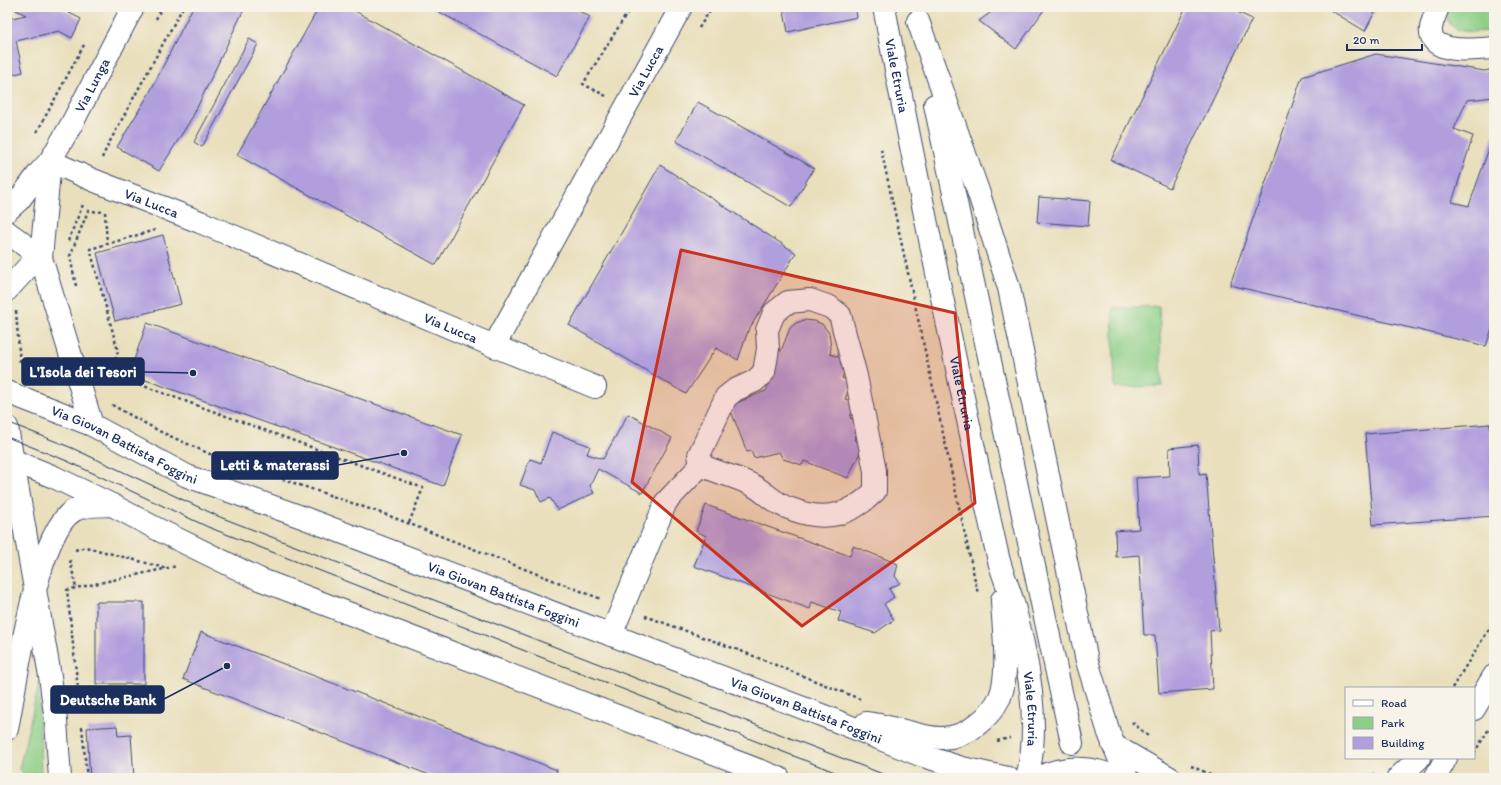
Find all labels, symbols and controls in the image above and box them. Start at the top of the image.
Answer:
scale bar [1347,26,1422,52]
text: 20 m [1353,33,1380,47]
street label: Viale Etruria [881,37,912,115]
street label: Via Lucca [625,42,668,100]
street label: Via Lunga [71,55,114,115]
street label: Via Lucca [122,185,182,222]
street label: Via Lucca [421,309,481,347]
street label: Viale Etruria [946,355,978,433]
callout: L'Isola dei Tesori [22,358,144,385]
text: L'Isola dei Tesori [29,363,137,381]
street label: Via Giovan Battista Foggini [49,402,200,488]
callout: Letti & materassi [212,452,338,479]
text: Letti & materassi [220,456,330,474]
street label: Via Giovan Battista Foggini [425,558,582,631]
street label: Viale Etruria [1019,670,1041,748]
street label: Via Giovan Battista Foggini [728,673,884,748]
callout: Deutsche Bank [51,686,164,713]
legend [1345,687,1475,759]
text: Deutsche Bank [60,691,157,709]
text: Road [1381,696,1407,710]
text: Park [1381,716,1405,730]
text: Building [1381,736,1425,750]

